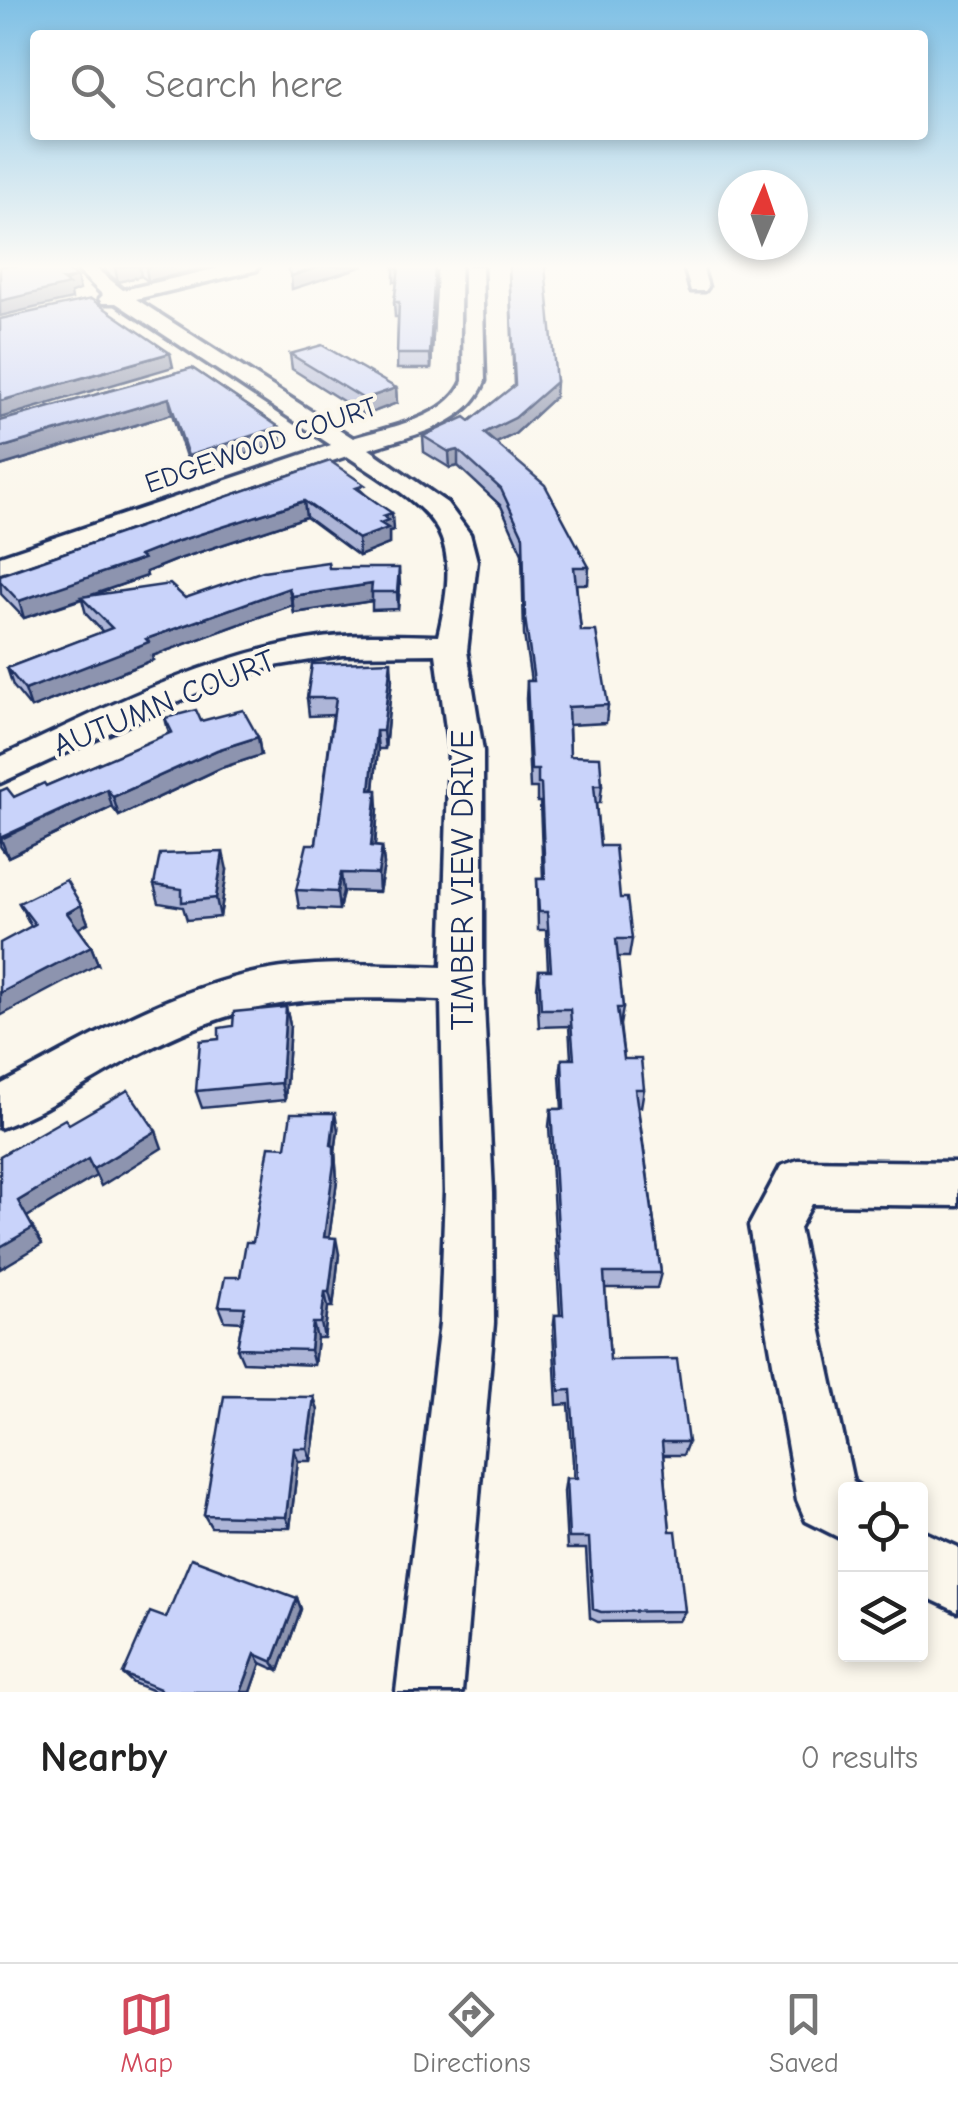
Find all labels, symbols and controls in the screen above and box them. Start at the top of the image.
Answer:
search box [30,30,928,140]
icon: search [65,58,120,113]
text: Search here [145,63,343,107]
north arrow [718,170,808,260]
street label: EDGEWOOD COURT [141,390,382,500]
street label: AUTUMN COURT [48,641,281,764]
street label: TIMBER VIEW DRIVE [444,730,481,1030]
map controls [838,1482,928,1662]
button: locate [838,1482,928,1572]
button: layers [838,1572,928,1662]
text: Nearby [40,1733,167,1782]
text: 0 results [801,1739,918,1776]
tab: Map [119,1987,174,2079]
tab: Directions [412,1987,531,2079]
tab: Saved [769,1987,839,2079]

